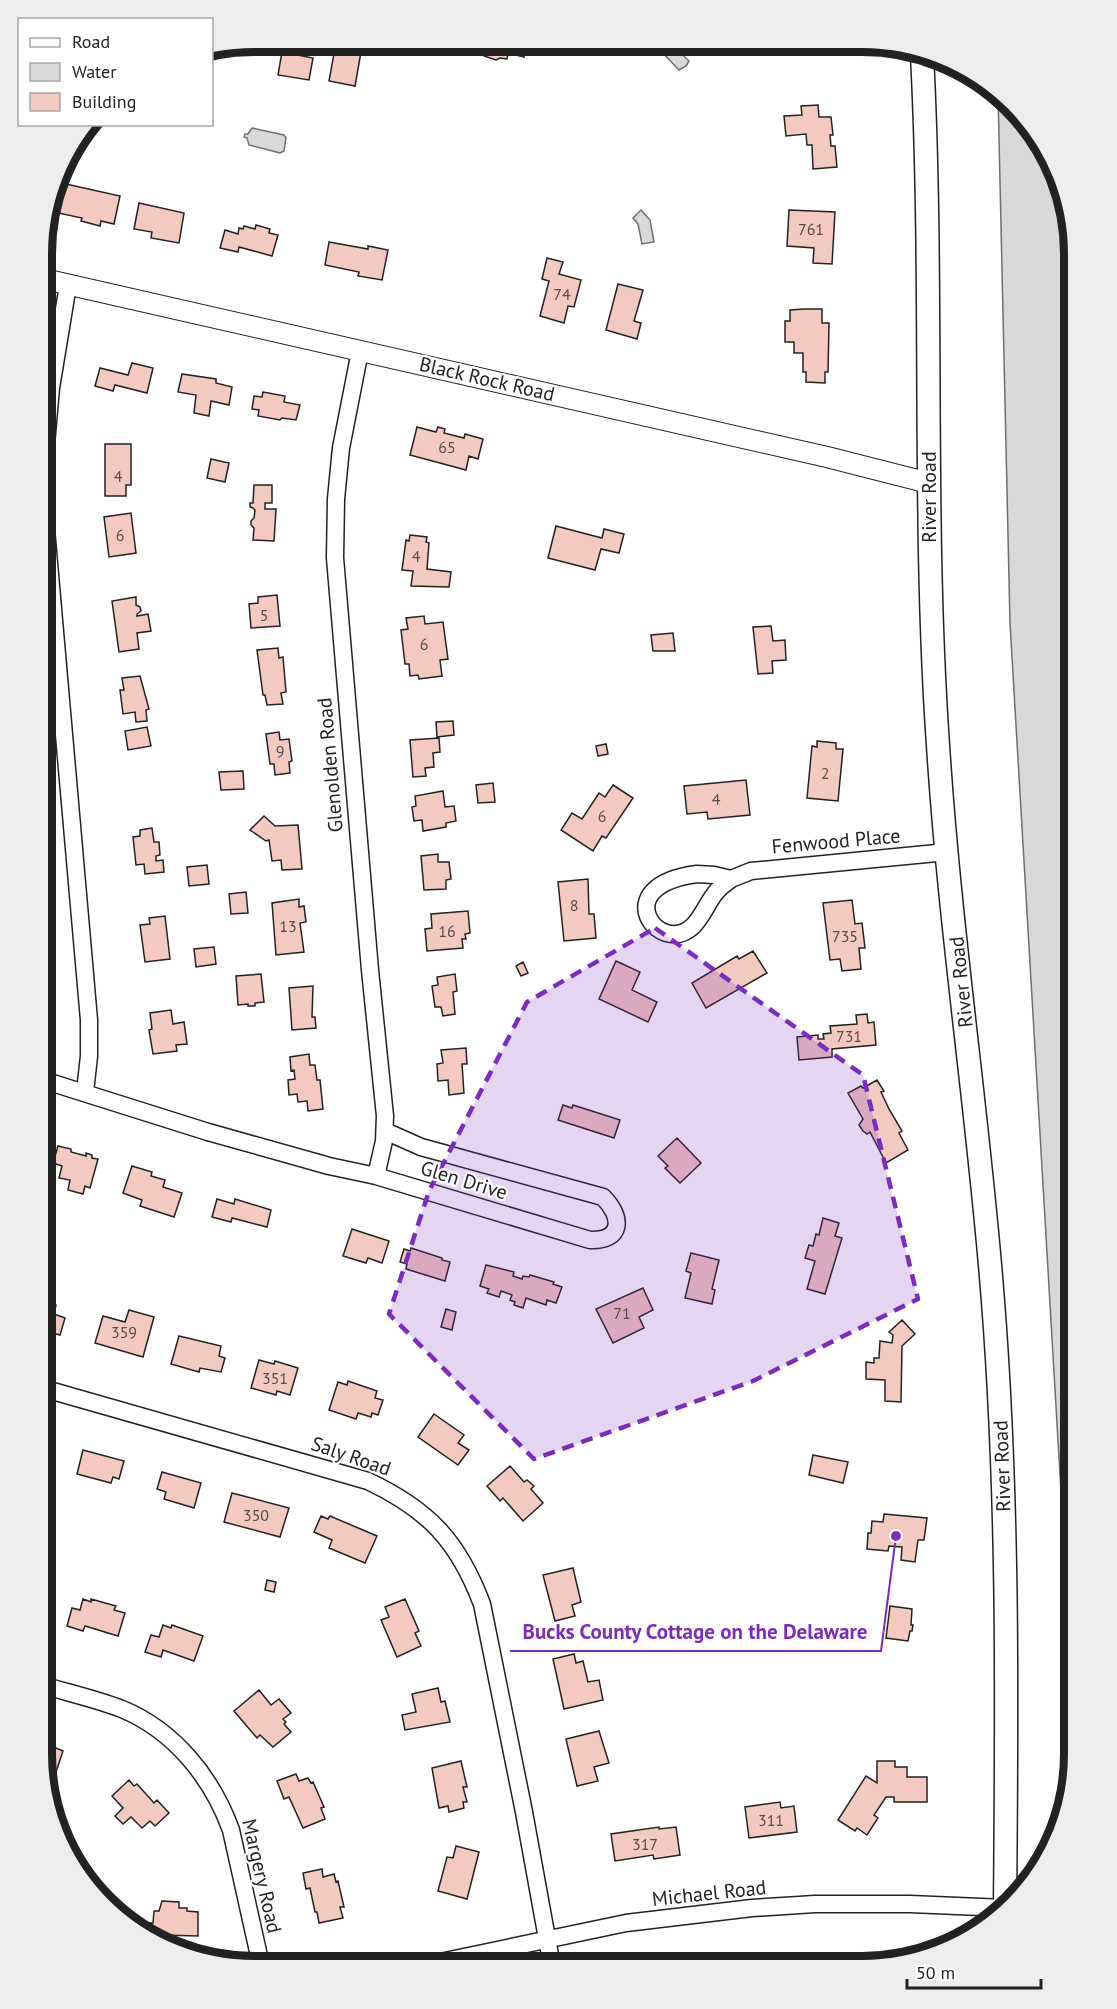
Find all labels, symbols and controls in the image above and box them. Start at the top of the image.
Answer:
legend [18,18,213,126]
text: Road [72,30,110,53]
text: Water [72,60,116,83]
text: Building [72,90,136,113]
house number: 761 [798,219,824,239]
house number: 74 [553,284,571,304]
street label: Black Rock Road [417,351,557,407]
house number: 65 [438,437,456,457]
street label: River Road [916,451,942,543]
house number: 4 [114,466,123,486]
house number: 6 [116,525,124,545]
house number: 4 [412,546,421,566]
house number: 5 [260,605,268,625]
house number: 6 [420,634,428,654]
street label: Glenolden Road [311,696,349,834]
house number: 9 [276,741,284,761]
house number: 2 [821,763,829,783]
house number: 4 [712,789,721,809]
house number: 6 [598,806,606,826]
street label: Fenwood Place [771,822,901,860]
house number: 8 [570,895,578,915]
house number: 13 [279,916,297,936]
house number: 16 [438,921,456,941]
house number: 735 [832,926,858,946]
street label: River Road [943,935,979,1029]
house number: 731 [836,1026,862,1046]
street label: Glen Drive [417,1155,511,1205]
house number: 71 [613,1303,631,1323]
house number: 359 [111,1322,137,1342]
house number: 351 [262,1368,288,1388]
street label: River Road [987,1420,1017,1512]
street label: Saly Road [308,1430,394,1482]
house number: 350 [243,1505,269,1525]
callout: Bucks County Cottage on the Delaware [510,1612,881,1651]
text: Bucks County Cottage on the Delaware [523,1618,867,1645]
house number: 311 [758,1810,784,1830]
street label: Margery Road [236,1816,288,1936]
house number: 317 [632,1834,658,1854]
street label: Michael Road [651,1874,767,1912]
scale bar [907,1952,1040,1990]
text: 50 m [916,1961,955,1984]

